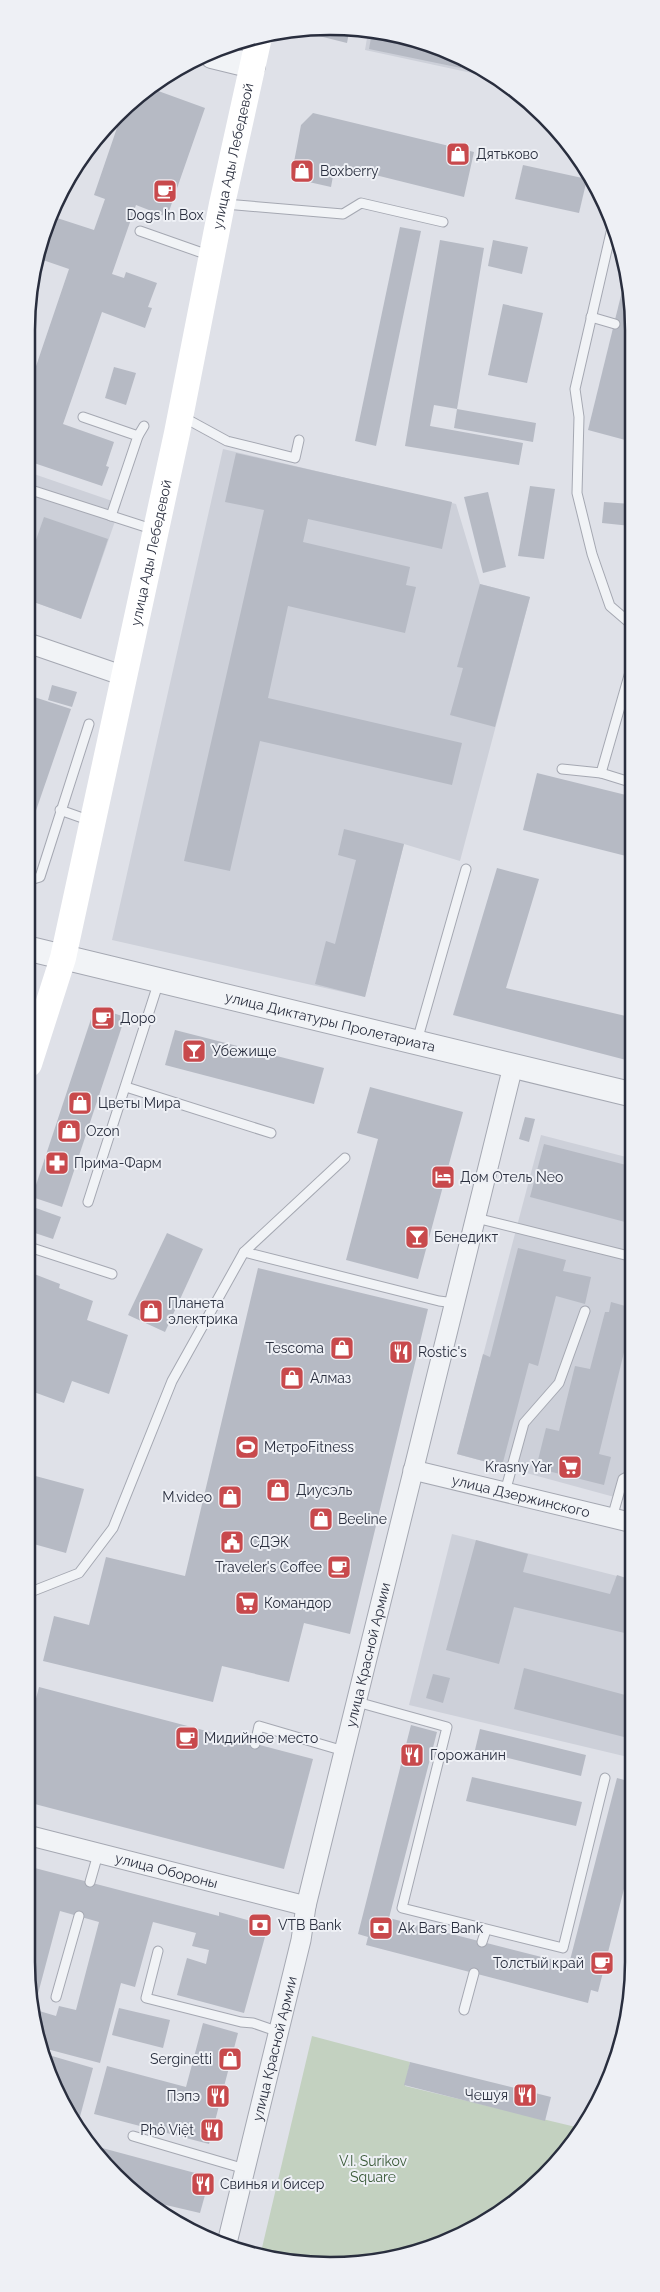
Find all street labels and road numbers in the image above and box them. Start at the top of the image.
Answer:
street label: улица Ады Лебедевой [209,82,257,231]
street label: улица Ады Лебедевой [127,478,175,627]
street label: улица Диктатуры Пролетариата [224,988,437,1055]
street label: улица Дзержинского [450,1472,592,1520]
street label: улица Красной Армии [342,1581,393,1729]
street label: улица Обороны [114,1850,220,1891]
street label: улица Красной Армии [249,1975,300,2123]

